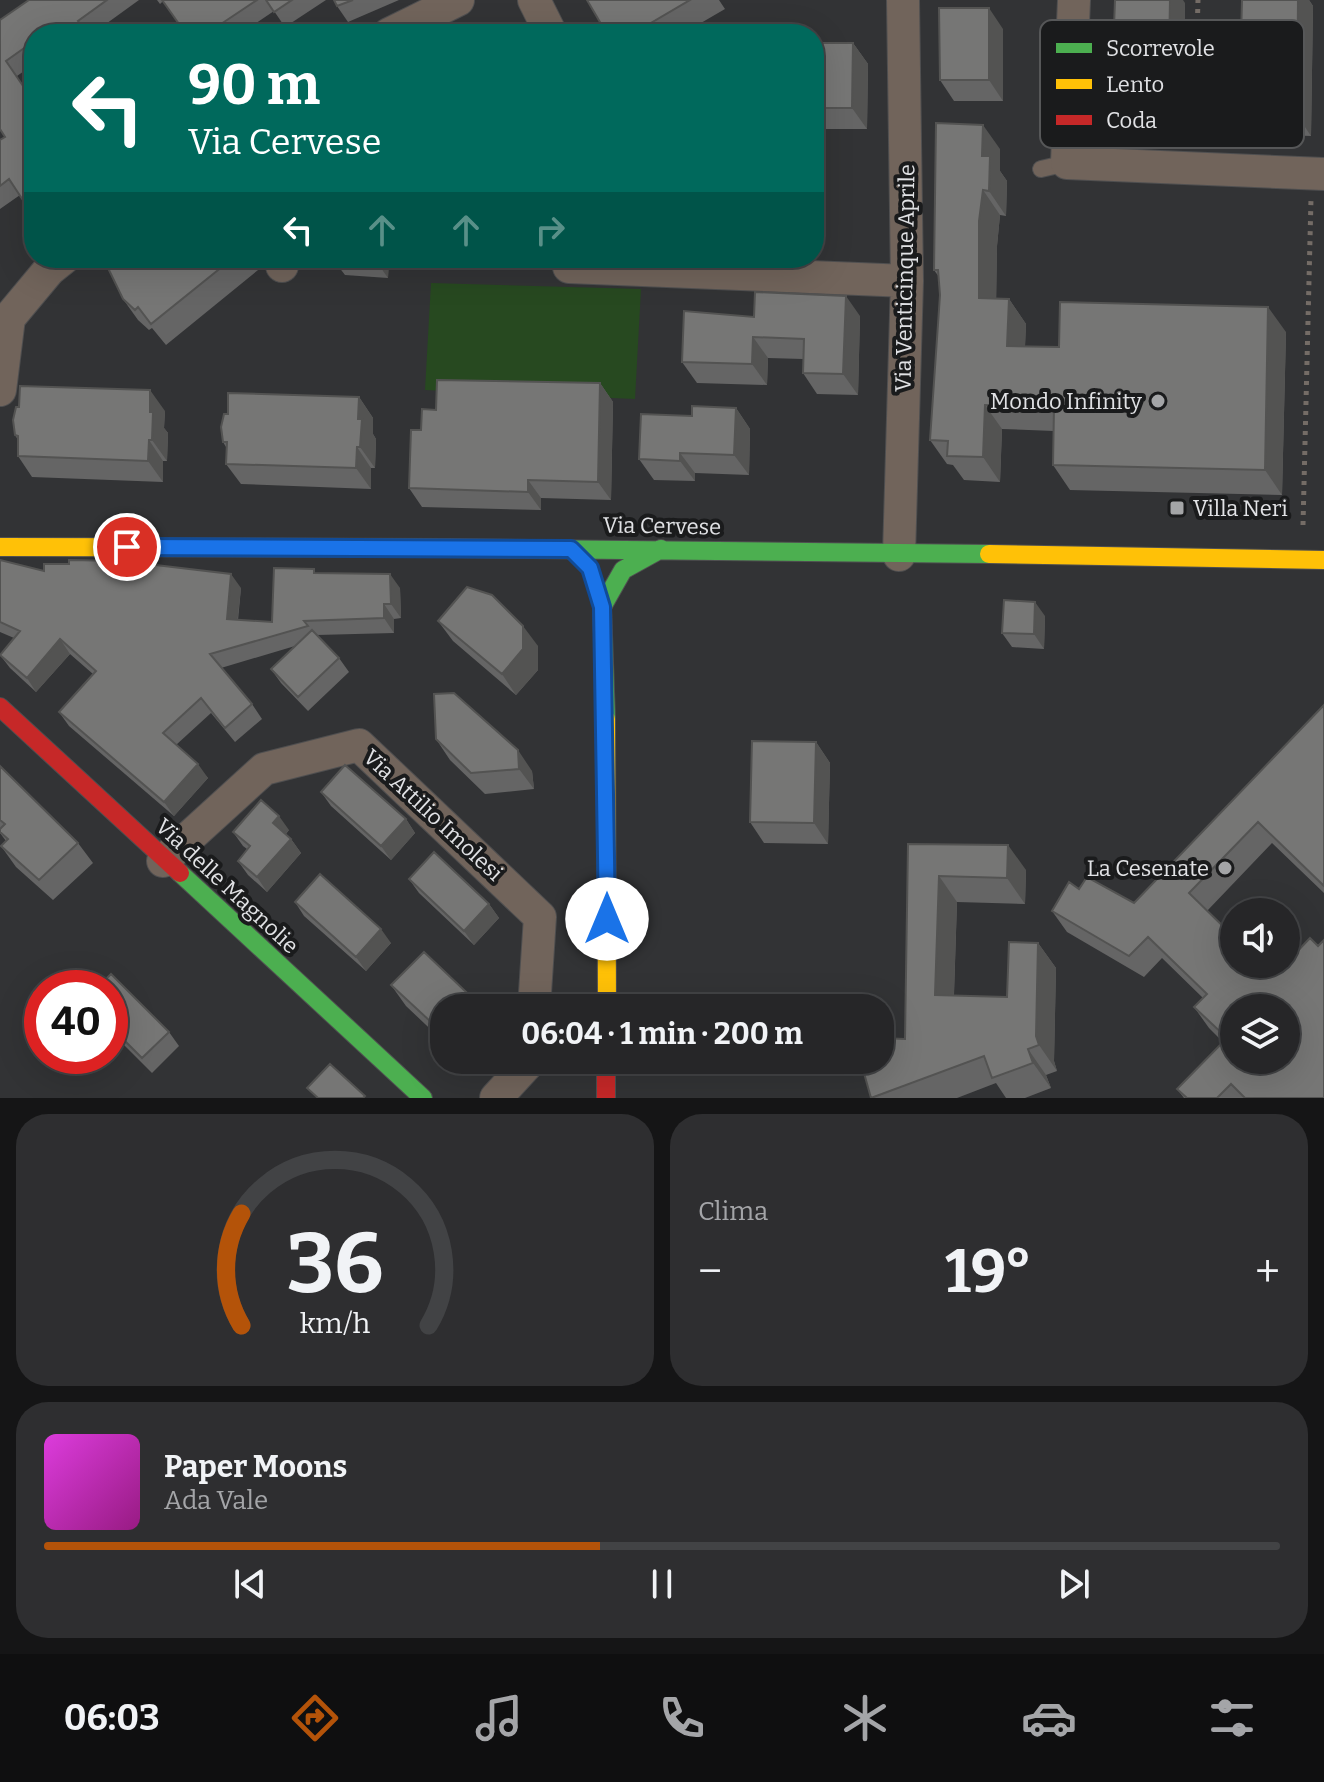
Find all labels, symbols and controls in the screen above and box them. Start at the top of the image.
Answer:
legend [1040,20,1304,148]
text: Scorrevole [1106,35,1215,62]
text: 90 m [188,52,320,119]
icon: left [56,56,160,160]
text: Lento [1106,71,1164,98]
text: Coda [1106,107,1157,134]
text: Via Cervese [188,120,381,164]
street label: Via Venticinque Aprile [890,164,920,392]
icon: left [276,208,320,252]
icon: ahead [360,208,404,252]
icon: ahead [444,208,488,252]
icon: right [528,208,572,252]
place label: Mondo Infinity [990,388,1142,415]
marker: Mondo Infinity [1149,392,1167,410]
place label: Villa Neri [1193,495,1288,522]
marker: Villa Neri [1168,499,1186,517]
street label: Via Cervese [603,511,721,541]
pin [93,513,161,581]
icon: arrive [105,525,149,569]
street label: Via Attilio Imolesi [358,743,509,887]
street label: Via delle Magnolie [150,813,304,959]
place label: La Cesenate [1087,855,1209,882]
marker: La Cesenate [1216,859,1234,877]
position arrow [565,877,649,961]
map controls [1220,898,1300,1074]
button: sound [1220,898,1300,978]
speed limit sign: 40 [24,970,128,1074]
button: layers [1220,994,1300,1074]
text: 06:04 · 1 min · 200 m [521,1016,803,1052]
text: Clima [698,1196,768,1227]
text: 36 [286,1214,384,1314]
text: 19° [945,1236,1032,1308]
text: − [698,1245,722,1298]
text: + [1255,1245,1280,1298]
text: km/h [300,1306,371,1341]
text: Paper Moons [164,1449,347,1485]
text: Ada Vale [164,1485,268,1516]
icon: previous [228,1562,272,1606]
icon: pause [640,1562,684,1606]
icon: next [1052,1562,1096,1606]
icon: directions [287,1690,343,1746]
icon: music [471,1690,527,1746]
icon: phone [654,1690,710,1746]
icon: climate [837,1690,893,1746]
icon: car [1021,1690,1077,1746]
icon: filters [1204,1690,1260,1746]
text: 06:03 [64,1696,160,1740]

